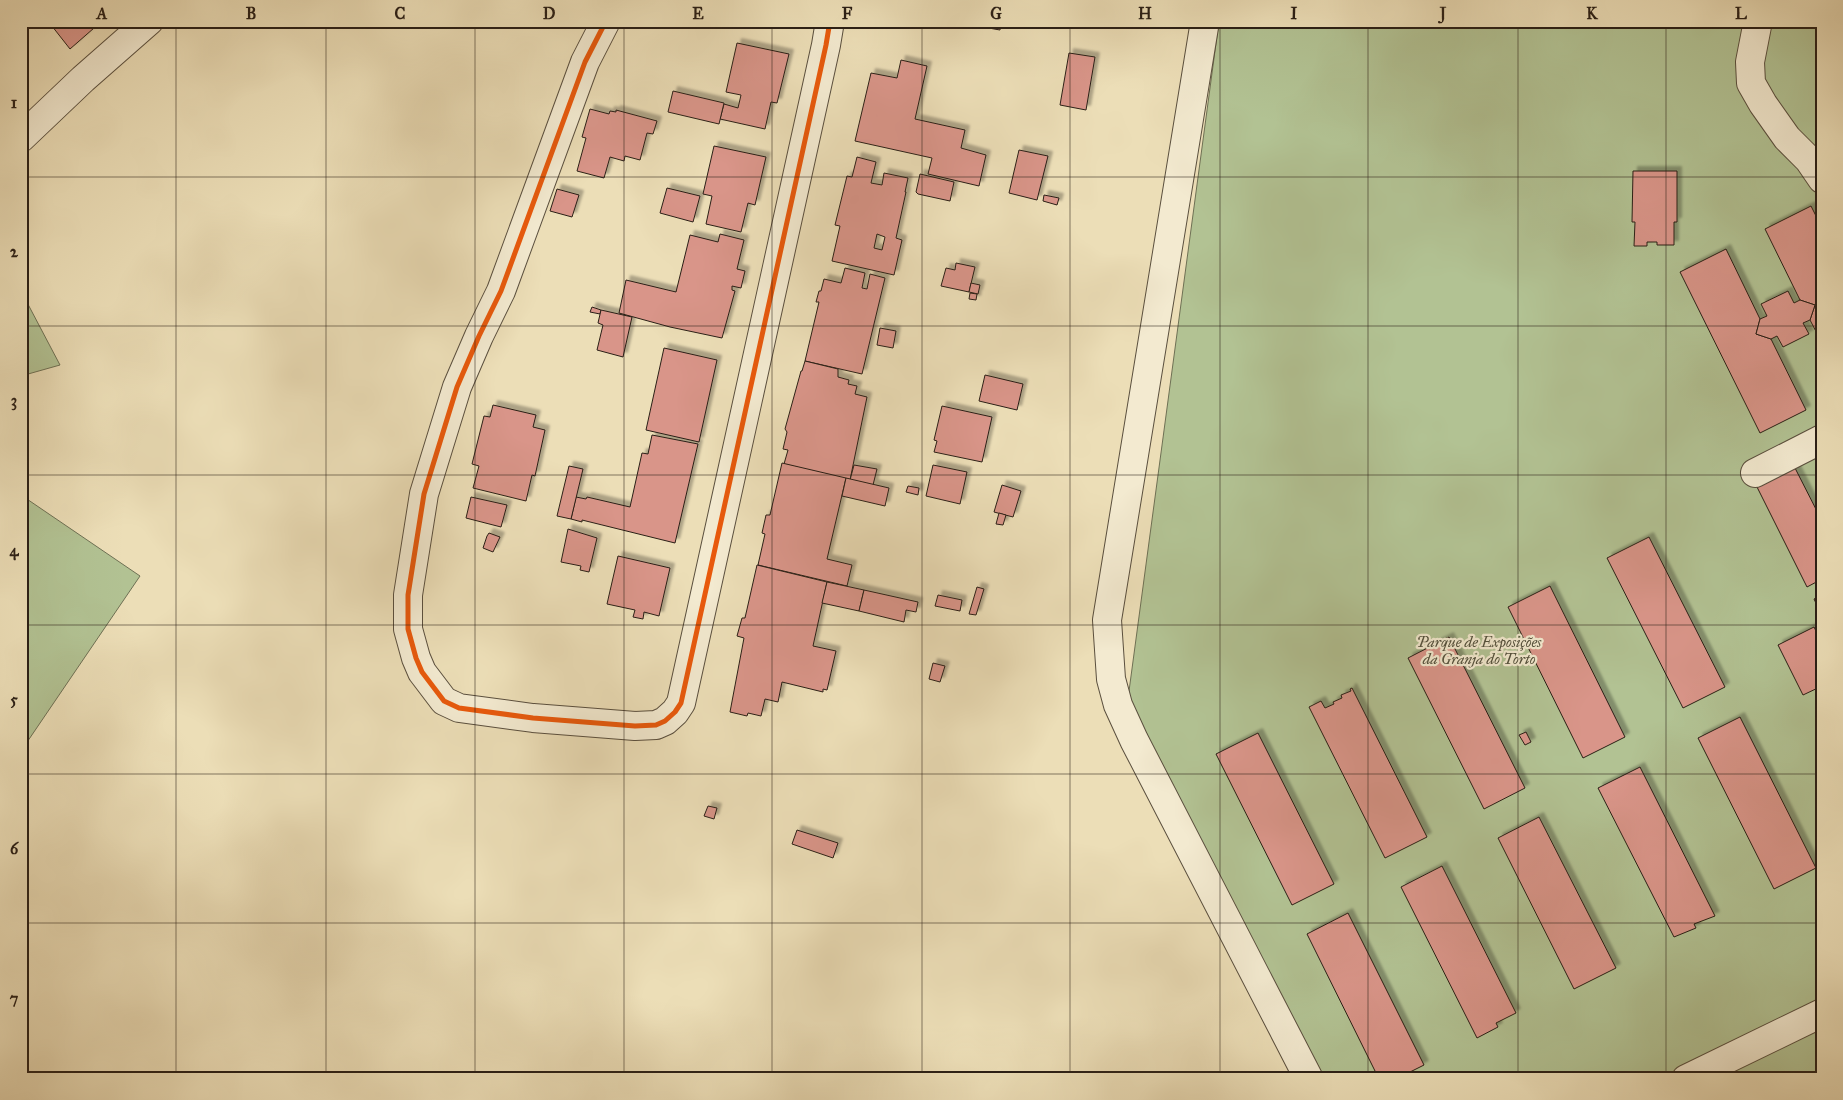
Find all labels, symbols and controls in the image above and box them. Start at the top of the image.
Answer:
text: A [96,4,108,23]
text: B [246,4,256,23]
text: C [395,4,406,23]
text: D [543,4,556,23]
text: E [692,4,704,23]
text: F [842,4,853,23]
text: G [990,4,1002,23]
text: H [1138,4,1152,23]
text: I [1291,4,1298,23]
text: J [1438,4,1447,24]
text: K [1586,4,1598,23]
text: L [1735,4,1747,23]
text: 1 [11,93,18,112]
text: 2 [10,242,19,261]
text: 3 [11,391,17,411]
text: 4 [10,541,20,561]
park label: Parque de Exposições da Granja do Torto [1417,633,1542,668]
text: 5 [10,690,18,709]
text: 6 [10,839,19,858]
text: 7 [10,989,19,1008]

